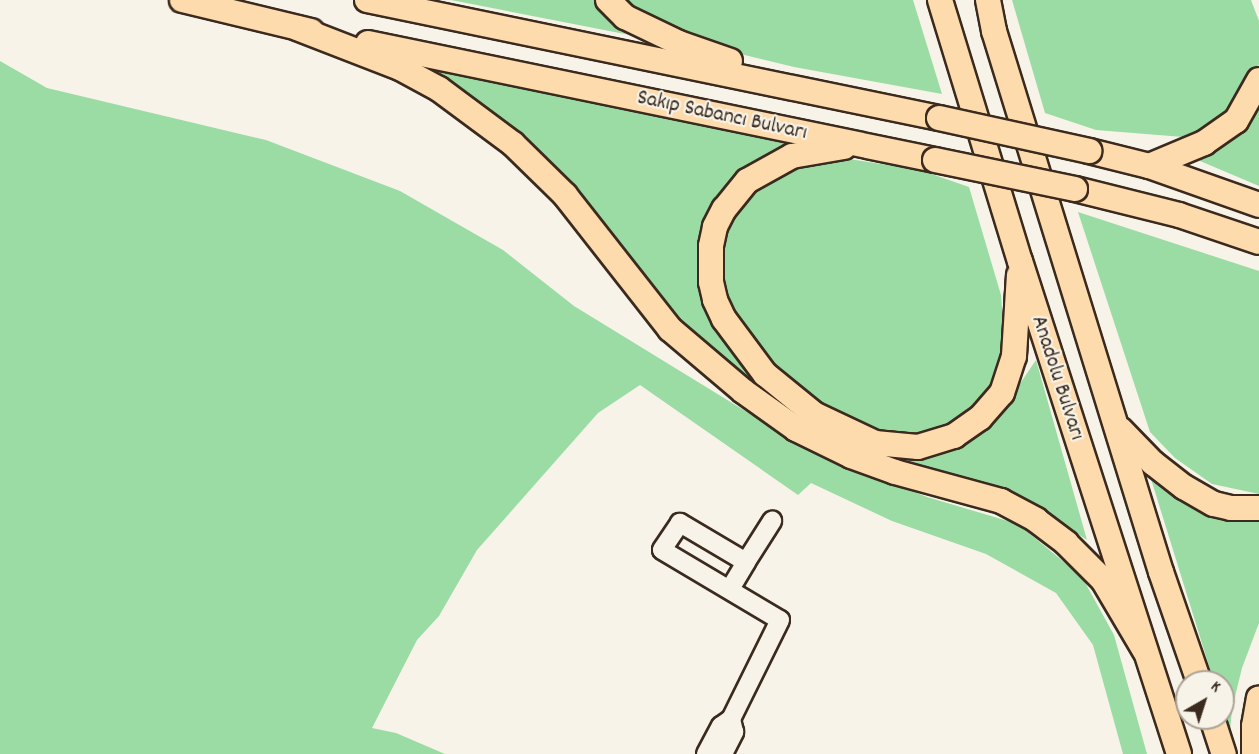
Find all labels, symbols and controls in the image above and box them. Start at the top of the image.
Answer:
street label: Sakıp Sabancı Bulvarı [635,85,809,147]
street label: Anadolu Bulvarı [1024,312,1090,444]
north arrow [1175,670,1235,730]
text: K [1205,676,1225,698]

